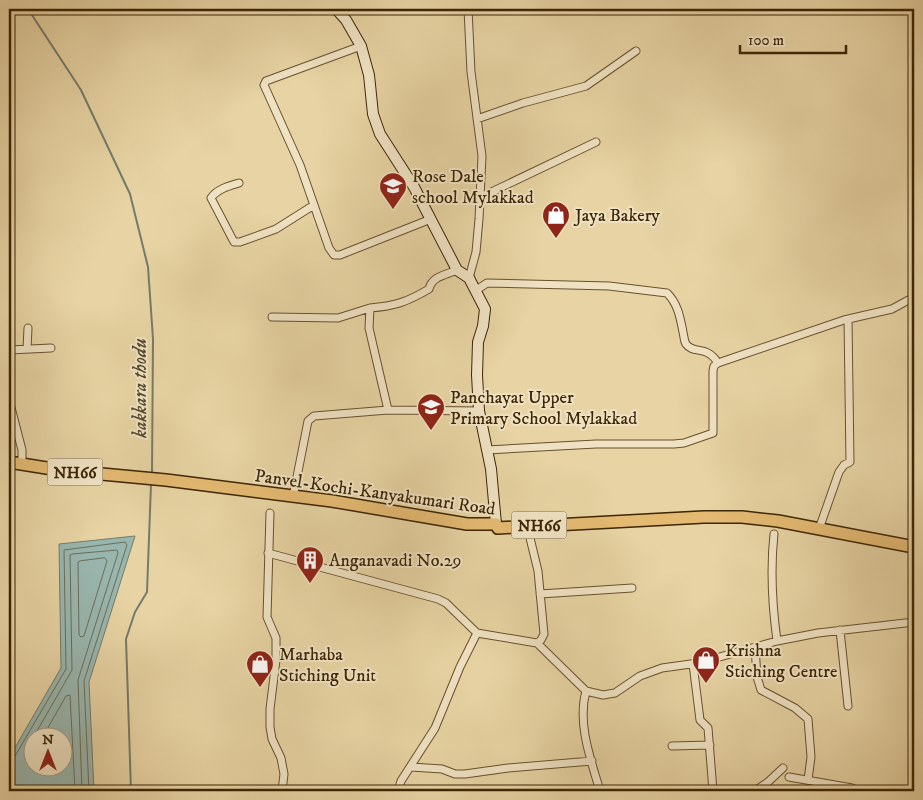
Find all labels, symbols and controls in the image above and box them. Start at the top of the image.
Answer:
scale bar [740,22,847,54]
text: 100 m [748,31,784,50]
place label: Rose Dale school Mylakkad [412,166,534,209]
school or university icon: Rose Dale school Mylakkad [378,171,408,210]
shop icon: Jaya Bakery [541,200,571,239]
place label: Jaya Bakery [573,205,660,227]
water label: kakkara thodu [129,338,152,439]
place label: Panchayat Upper Primary School Mylakkad [450,387,637,430]
school or university icon: Panchayat Upper Primary School Mylakkad [416,392,446,431]
road number: NH66 [48,458,102,486]
street label: Panvel-Kochi-Kanyakumari Road [253,465,497,521]
road number: NH66 [512,512,566,538]
building icon: Anganavadi No.29 [295,545,325,584]
place label: Anganavadi No.29 [329,550,462,572]
place label: Krishna Stiching Centre [725,640,837,683]
place label: Marhaba Stiching Unit [279,644,376,687]
shop icon: Krishna Stiching Centre [691,645,721,684]
shop icon: Marhaba Stiching Unit [245,649,275,688]
north arrow [22,728,72,778]
text: N [42,731,54,749]

